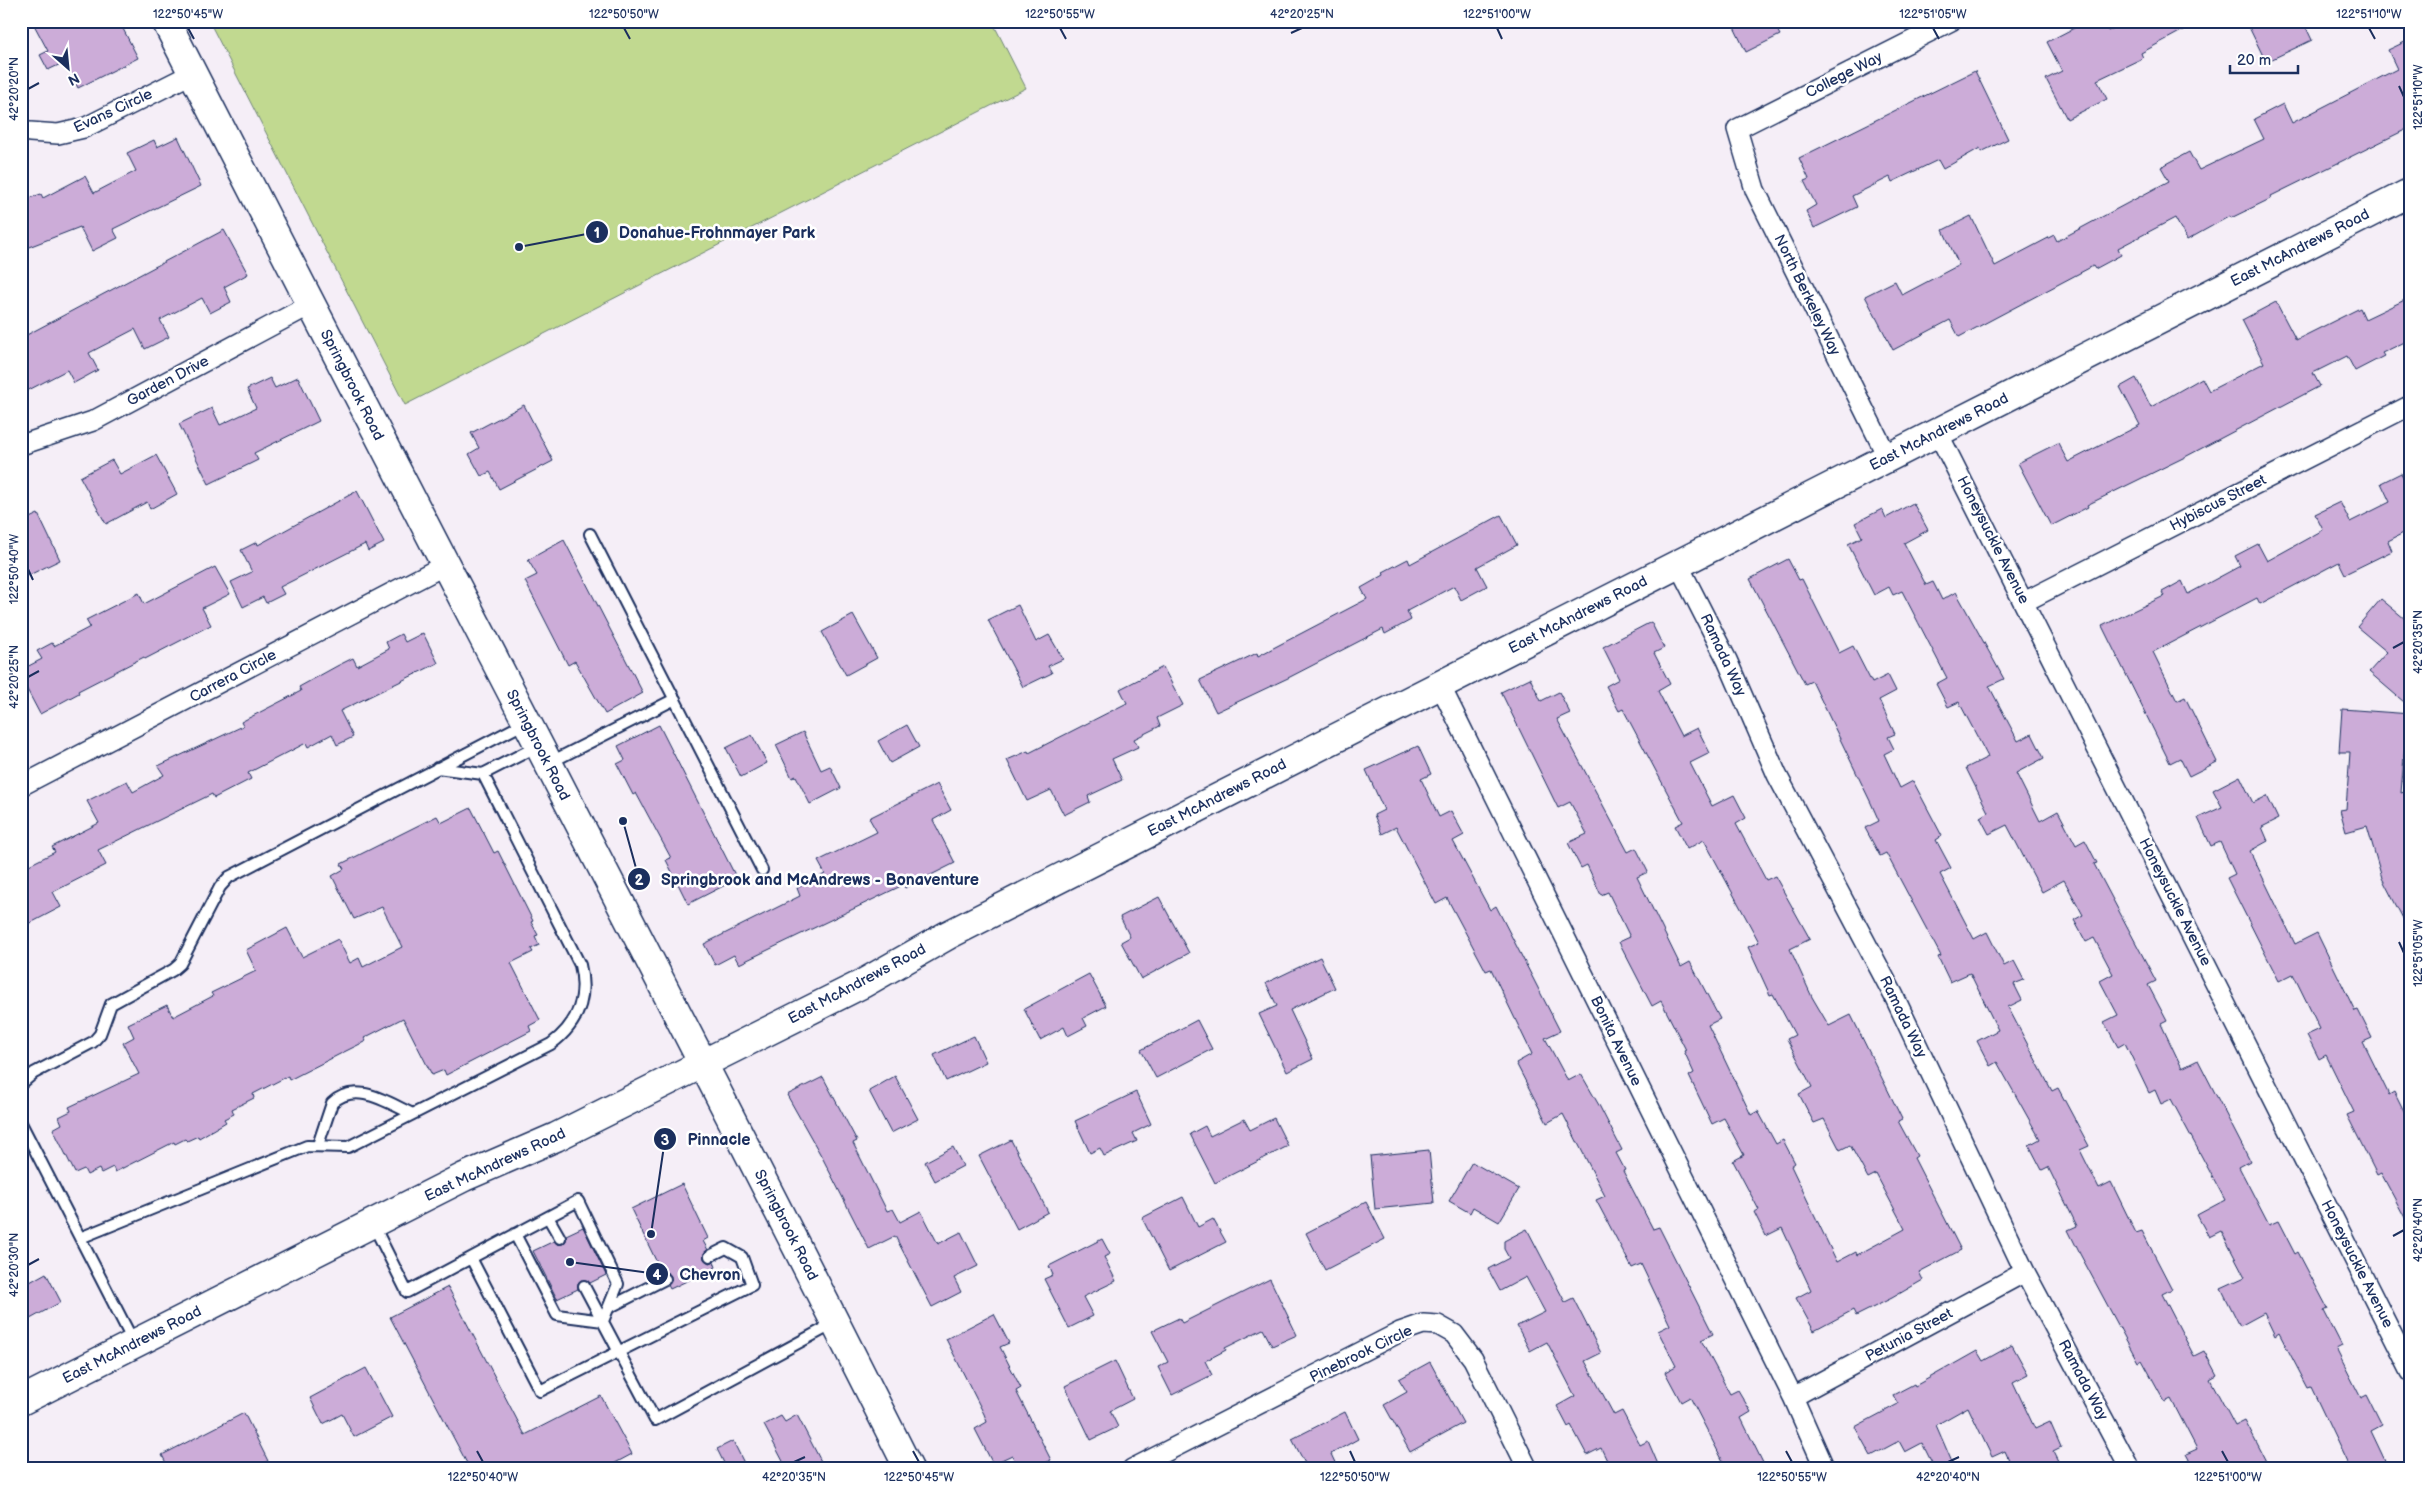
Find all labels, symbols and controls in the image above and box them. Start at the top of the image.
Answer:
text: 122°50'45"W [153,7,223,22]
text: 122°50'50"W [589,7,659,22]
text: 122°50'55"W [1025,7,1095,22]
text: 42°20'25"N [1270,7,1334,22]
text: 122°51'00"W [1463,7,1531,22]
text: 122°51'05"W [1899,7,1967,22]
text: 122°51'10"W [2336,7,2402,22]
north arrow [42,42,92,92]
scale bar [2230,42,2297,74]
street label: College Way [1802,47,1886,102]
text: 20 m [2237,51,2271,70]
text: 42°20'20"N [7,57,22,121]
text: 122°51'10"W [2411,64,2426,130]
text: N [65,69,82,89]
street label: Evans Circle [71,84,156,138]
street label: East McAndrews Road [2227,205,2373,291]
callout: Donahue-Frohnmayer Park [584,217,826,248]
text: 1 [594,224,600,243]
text: Donahue-Frohnmayer Park [619,224,816,243]
street label: North Berkeley Way [1769,231,1845,359]
street label: Springbrook Road [316,326,388,444]
street label: Garden Drive [124,351,212,411]
street label: East McAndrews Road [1866,389,2012,475]
street label: Hybiscus Street [2167,470,2270,535]
street label: Honeysuckle Avenue [1953,473,2034,607]
text: 122°50'40"W [7,534,22,604]
street label: East McAndrews Road [1505,572,1651,658]
text: 42°20'35"N [2411,610,2426,674]
street label: Ramada Way [1696,611,1750,699]
text: 42°20'25"N [7,645,22,709]
street label: Carrera Circle [186,645,280,707]
street label: Springbrook Road [502,686,574,804]
street label: East McAndrews Road [1144,755,1290,841]
street label: Honeysuckle Avenue [2135,835,2216,969]
callout: Springbrook and McAndrews - Bonaventure [626,864,989,895]
text: 2 [635,871,644,890]
text: Springbrook and McAndrews - Bonaventure [661,871,979,890]
text: 122°51'05"W [2411,919,2426,987]
street label: East McAndrews Road [785,940,929,1028]
street label: Ramada Way [1875,973,1931,1061]
street label: Bonita Avenue [1586,993,1646,1089]
street label: East McAndrews Road [421,1124,569,1206]
callout: Pinnacle [652,1124,760,1155]
text: 3 [661,1131,670,1150]
text: Pinnacle [688,1131,750,1150]
street label: Springbrook Road [750,1166,822,1284]
street label: Honeysuckle Avenue [2317,1197,2398,1331]
text: 42°20'40"N [2411,1198,2426,1262]
text: 42°20'30"N [7,1233,22,1297]
callout: Chevron [644,1259,750,1290]
text: 4 [653,1266,662,1285]
text: Chevron [680,1266,741,1285]
street label: East McAndrews Road [59,1302,205,1388]
street label: Petunia Street [1862,1304,1956,1366]
street label: Pinebrook Circle [1307,1321,1415,1387]
street label: Ramada Way [2054,1336,2112,1424]
text: 122°50'40"W [448,1470,518,1485]
text: 42°20'35"N [762,1470,826,1485]
text: 122°50'45"W [884,1470,954,1485]
text: 122°50'50"W [1320,1470,1390,1485]
text: 122°50'55"W [1757,1470,1827,1485]
text: 42°20'40"N [1916,1470,1980,1485]
text: 122°51'00"W [2194,1470,2262,1485]

